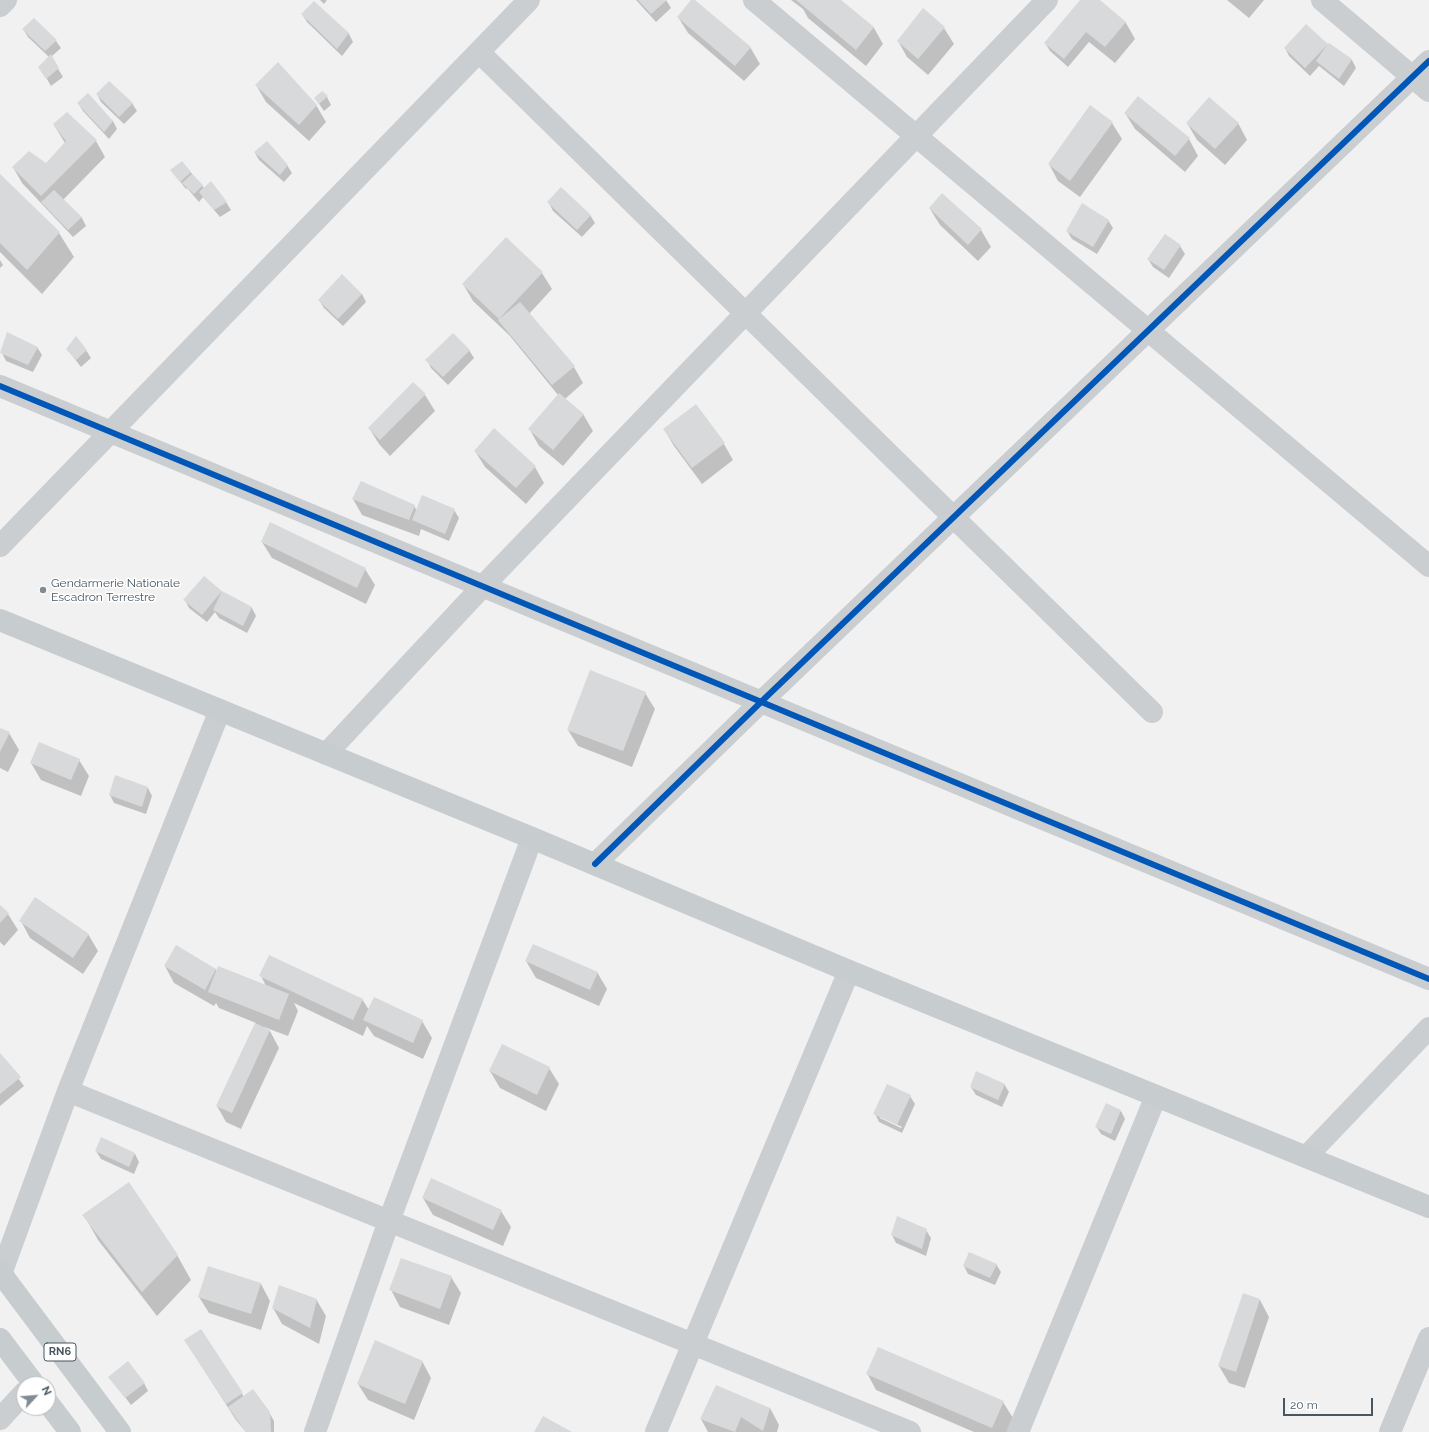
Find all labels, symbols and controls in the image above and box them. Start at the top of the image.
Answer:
place label: Gendarmerie Nationale Escadron Terrestre [51,576,180,604]
marker: Gendarmerie Nationale Escadron Terrestre [38,585,48,595]
road number: RN6 [44,1343,76,1361]
north arrow [16,1376,56,1416]
text: N [39,1384,54,1398]
scale bar [1285,1390,1375,1416]
text: 20 m [1290,1398,1318,1412]

